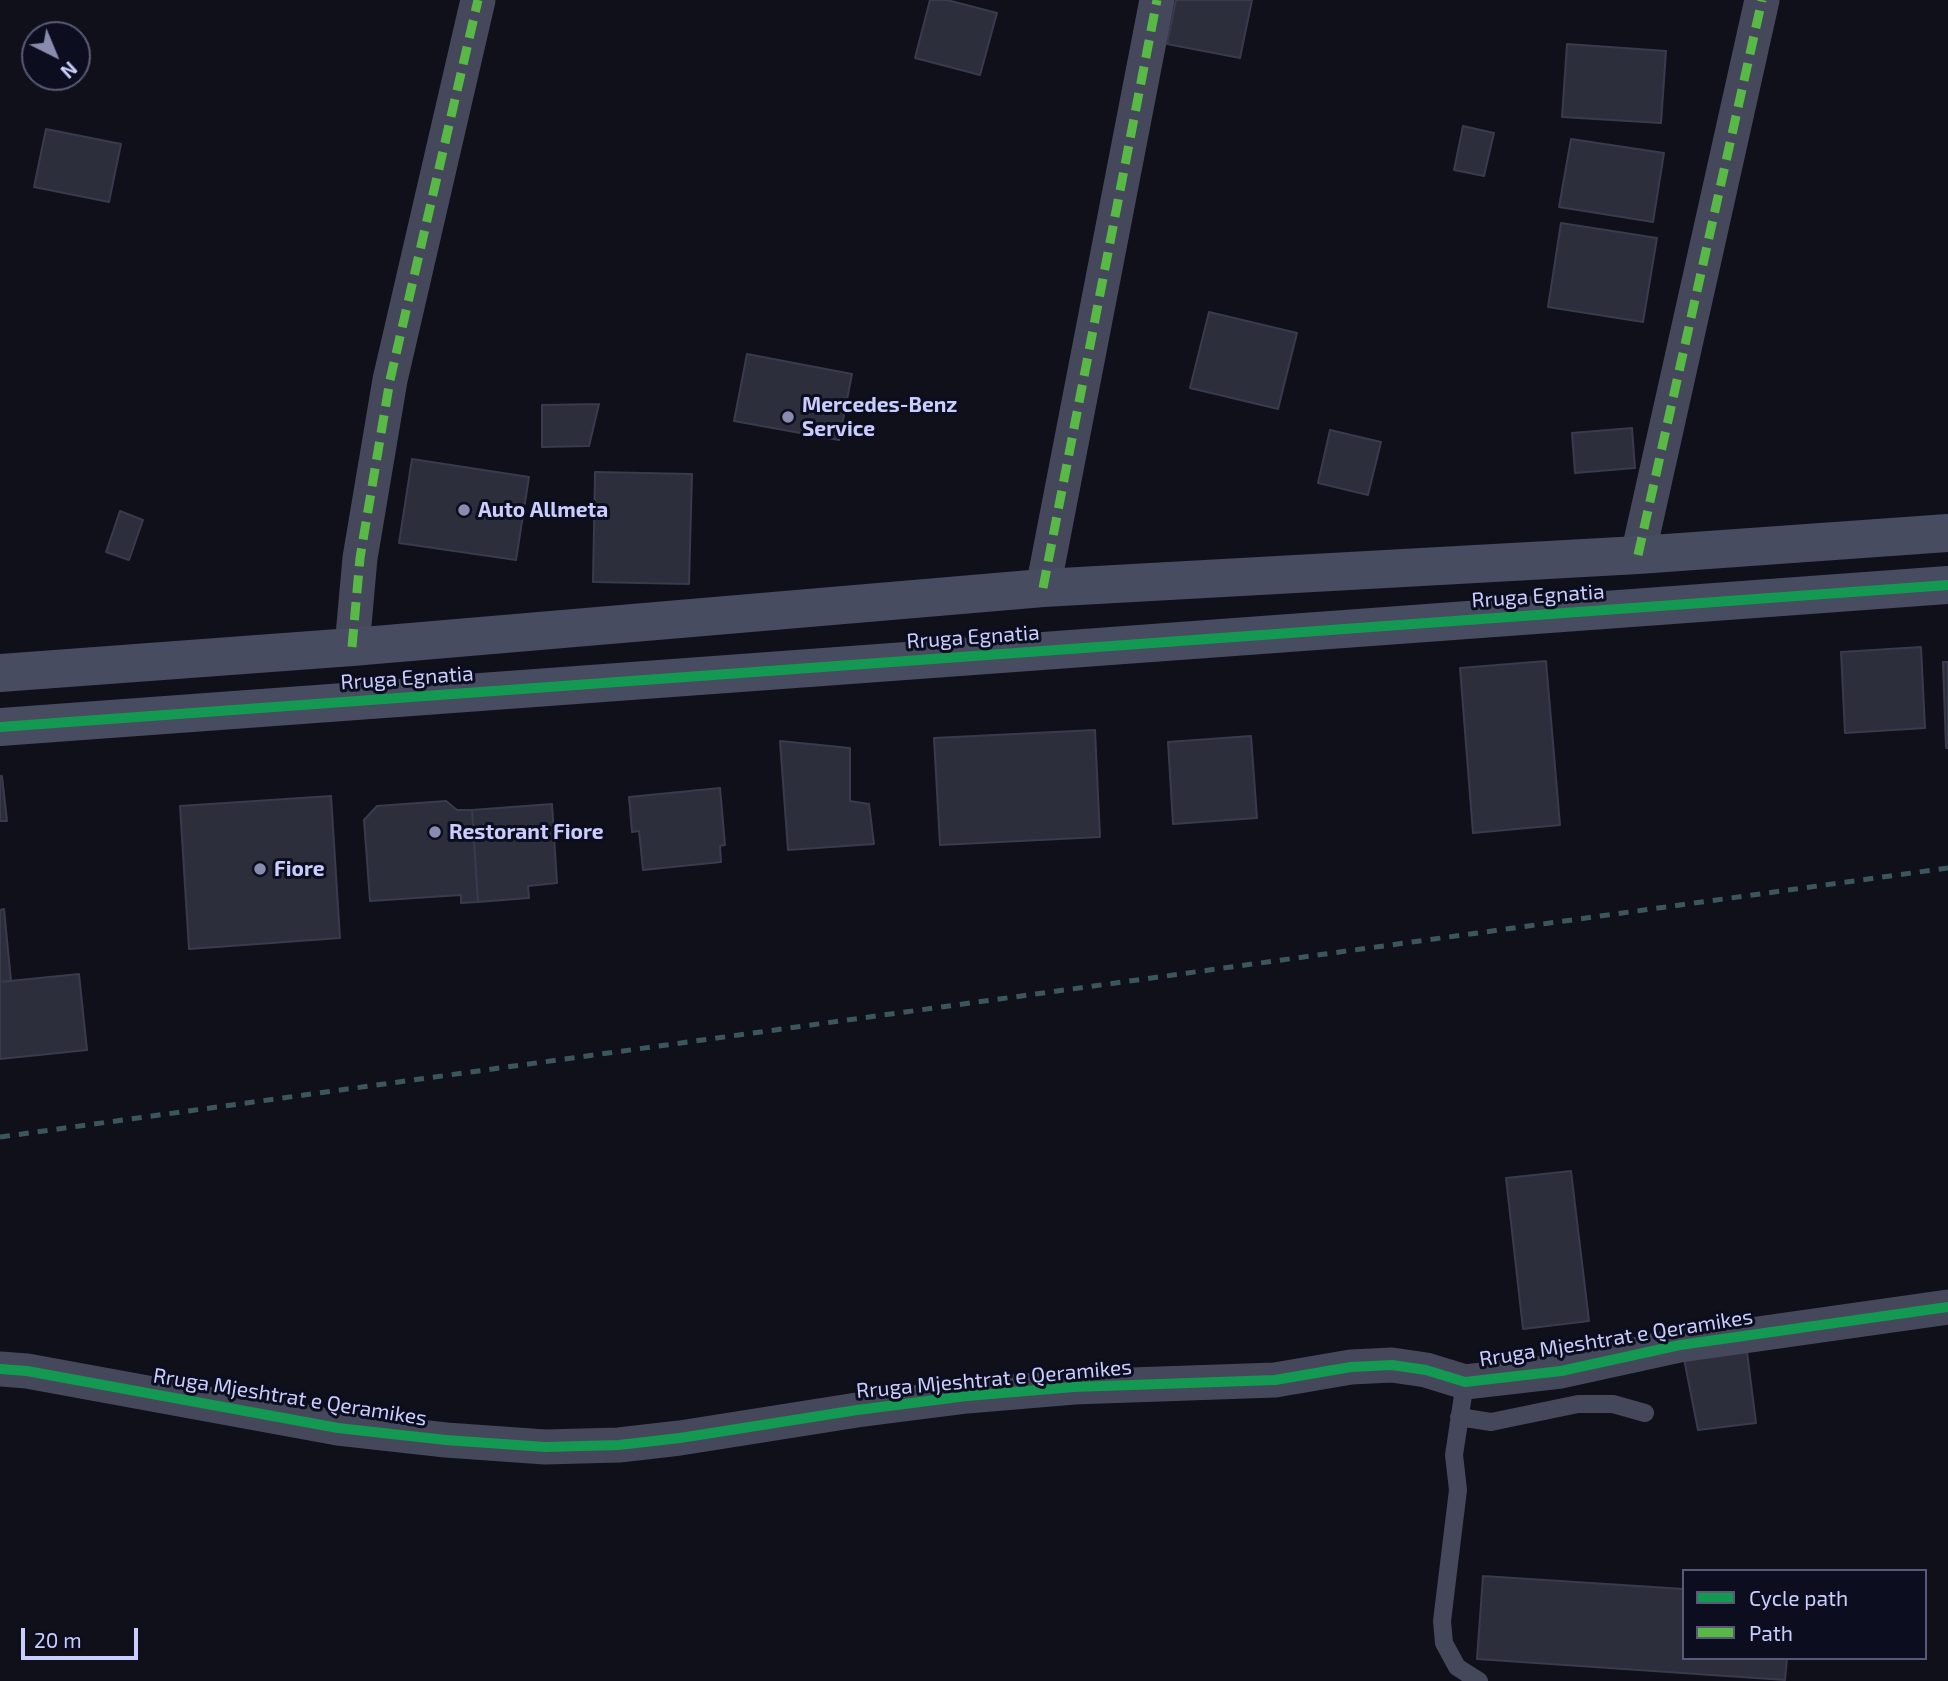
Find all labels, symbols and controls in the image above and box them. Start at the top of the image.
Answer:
north arrow [21,21,91,91]
text: N [56,57,82,83]
place label: Mercedes-Benz Service [802,392,957,442]
marker: Mercedes-Benz Service [780,409,796,425]
place label: Auto Allmeta [478,497,608,523]
marker: Auto Allmeta [456,502,472,518]
street label: Rruga Egnatia [1471,579,1605,613]
street label: Rruga Egnatia [906,620,1040,654]
street label: Rruga Egnatia [340,661,474,695]
place label: Restorant Fiore [449,819,604,845]
marker: Restorant Fiore [427,824,443,840]
place label: Fiore [274,856,325,882]
marker: Fiore [252,861,268,877]
street label: Rruga Mjeshtrat e Qeramikes [1477,1304,1755,1372]
street label: Rruga Mjeshtrat e Qeramikes [855,1354,1133,1404]
street label: Rruga Mjeshtrat e Qeramikes [151,1363,429,1431]
legend [1682,1569,1927,1660]
text: Cycle path [1749,1585,1848,1610]
scale bar [24,1614,142,1658]
text: Path [1749,1620,1793,1645]
text: 20 m [34,1627,82,1652]

